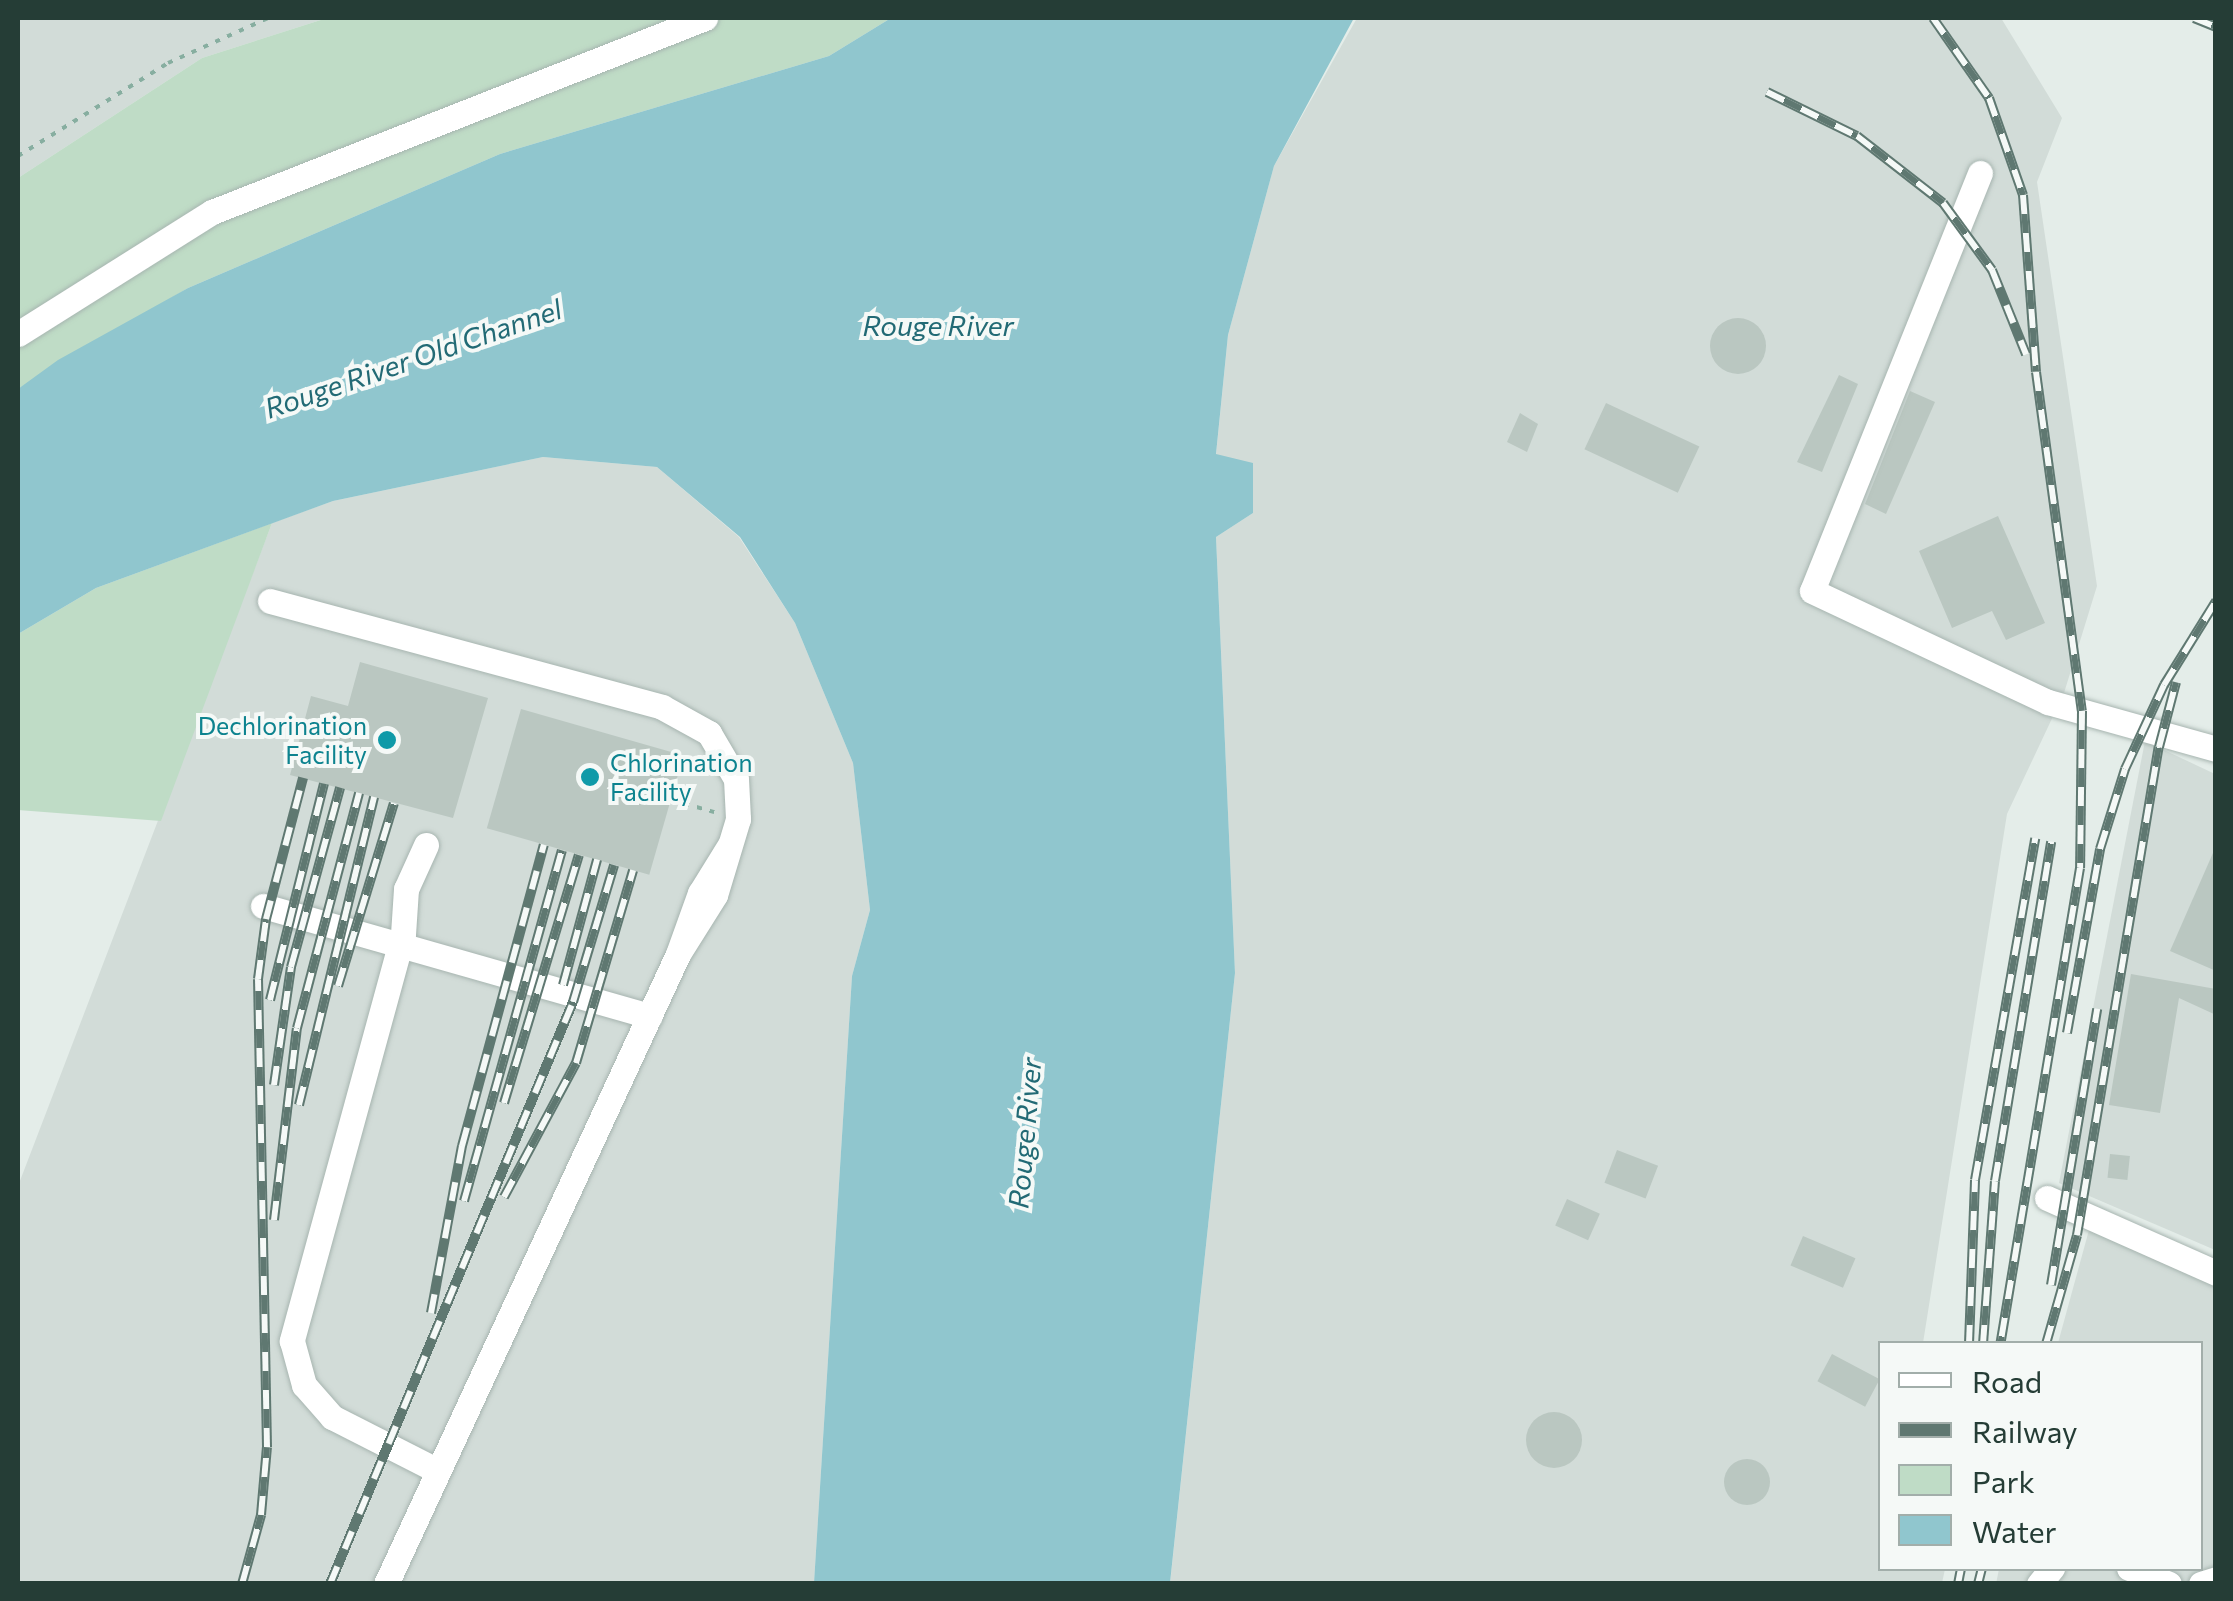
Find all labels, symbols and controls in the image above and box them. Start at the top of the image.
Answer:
water label: Rouge River Old Channel [260,291,566,425]
water label: Rouge River [862,308,1014,342]
place label: Dechlorination Facility [198,711,367,770]
marker: Dechlorination Facility [376,729,398,751]
place label: Chlorination Facility [610,748,752,807]
marker: Chlorination Facility [579,766,601,788]
water label: Rouge River [1001,1056,1047,1210]
legend [1878,1341,2203,1571]
text: Road [1972,1362,2042,1399]
text: Railway [1972,1412,2078,1449]
text: Park [1972,1462,2035,1499]
text: Water [1972,1512,2057,1549]

